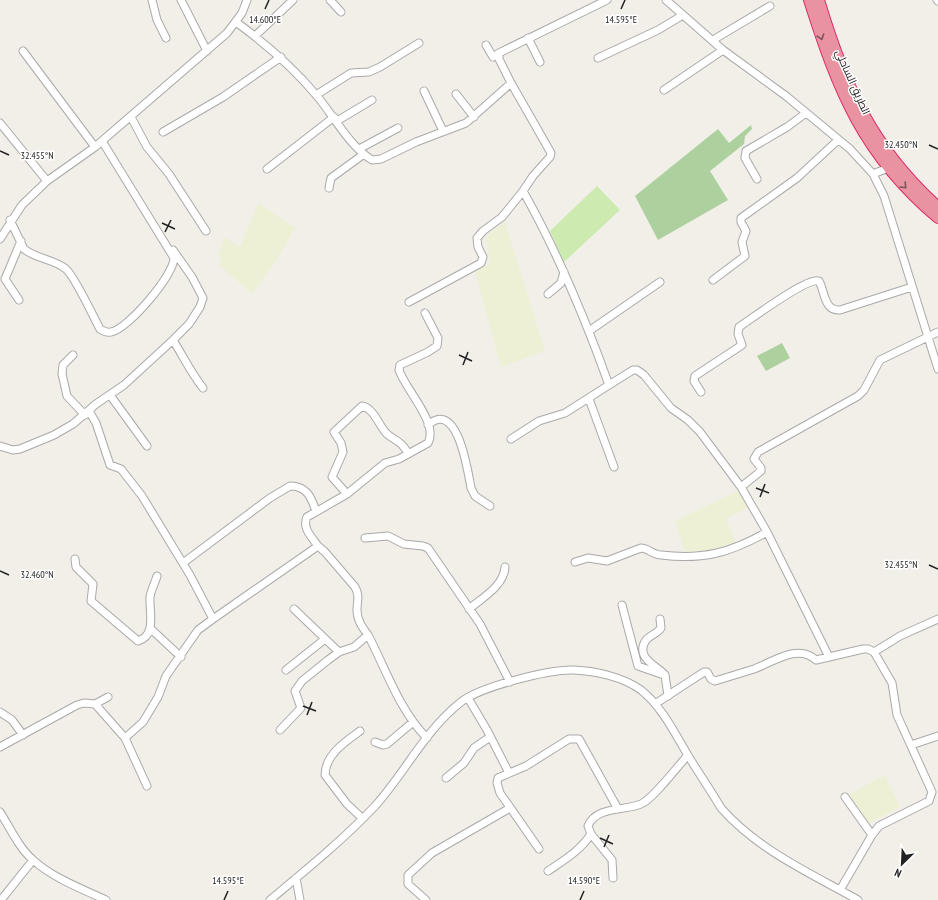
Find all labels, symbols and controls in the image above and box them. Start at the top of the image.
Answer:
text: 14.600°E [249,13,281,26]
text: 14.595°E [605,13,637,26]
one-way arrow [816,33,825,40]
street label: الطريق الساحلي [831,47,874,118]
text: 32.450°N [884,138,918,151]
text: 32.455°N [20,149,54,162]
one-way arrow [899,181,907,189]
text: 32.455°N [884,558,918,571]
text: 32.460°N [20,568,54,581]
north arrow [882,844,922,884]
text: N [892,866,903,881]
text: 14.595°E [212,874,244,887]
text: 14.590°E [568,874,600,887]

